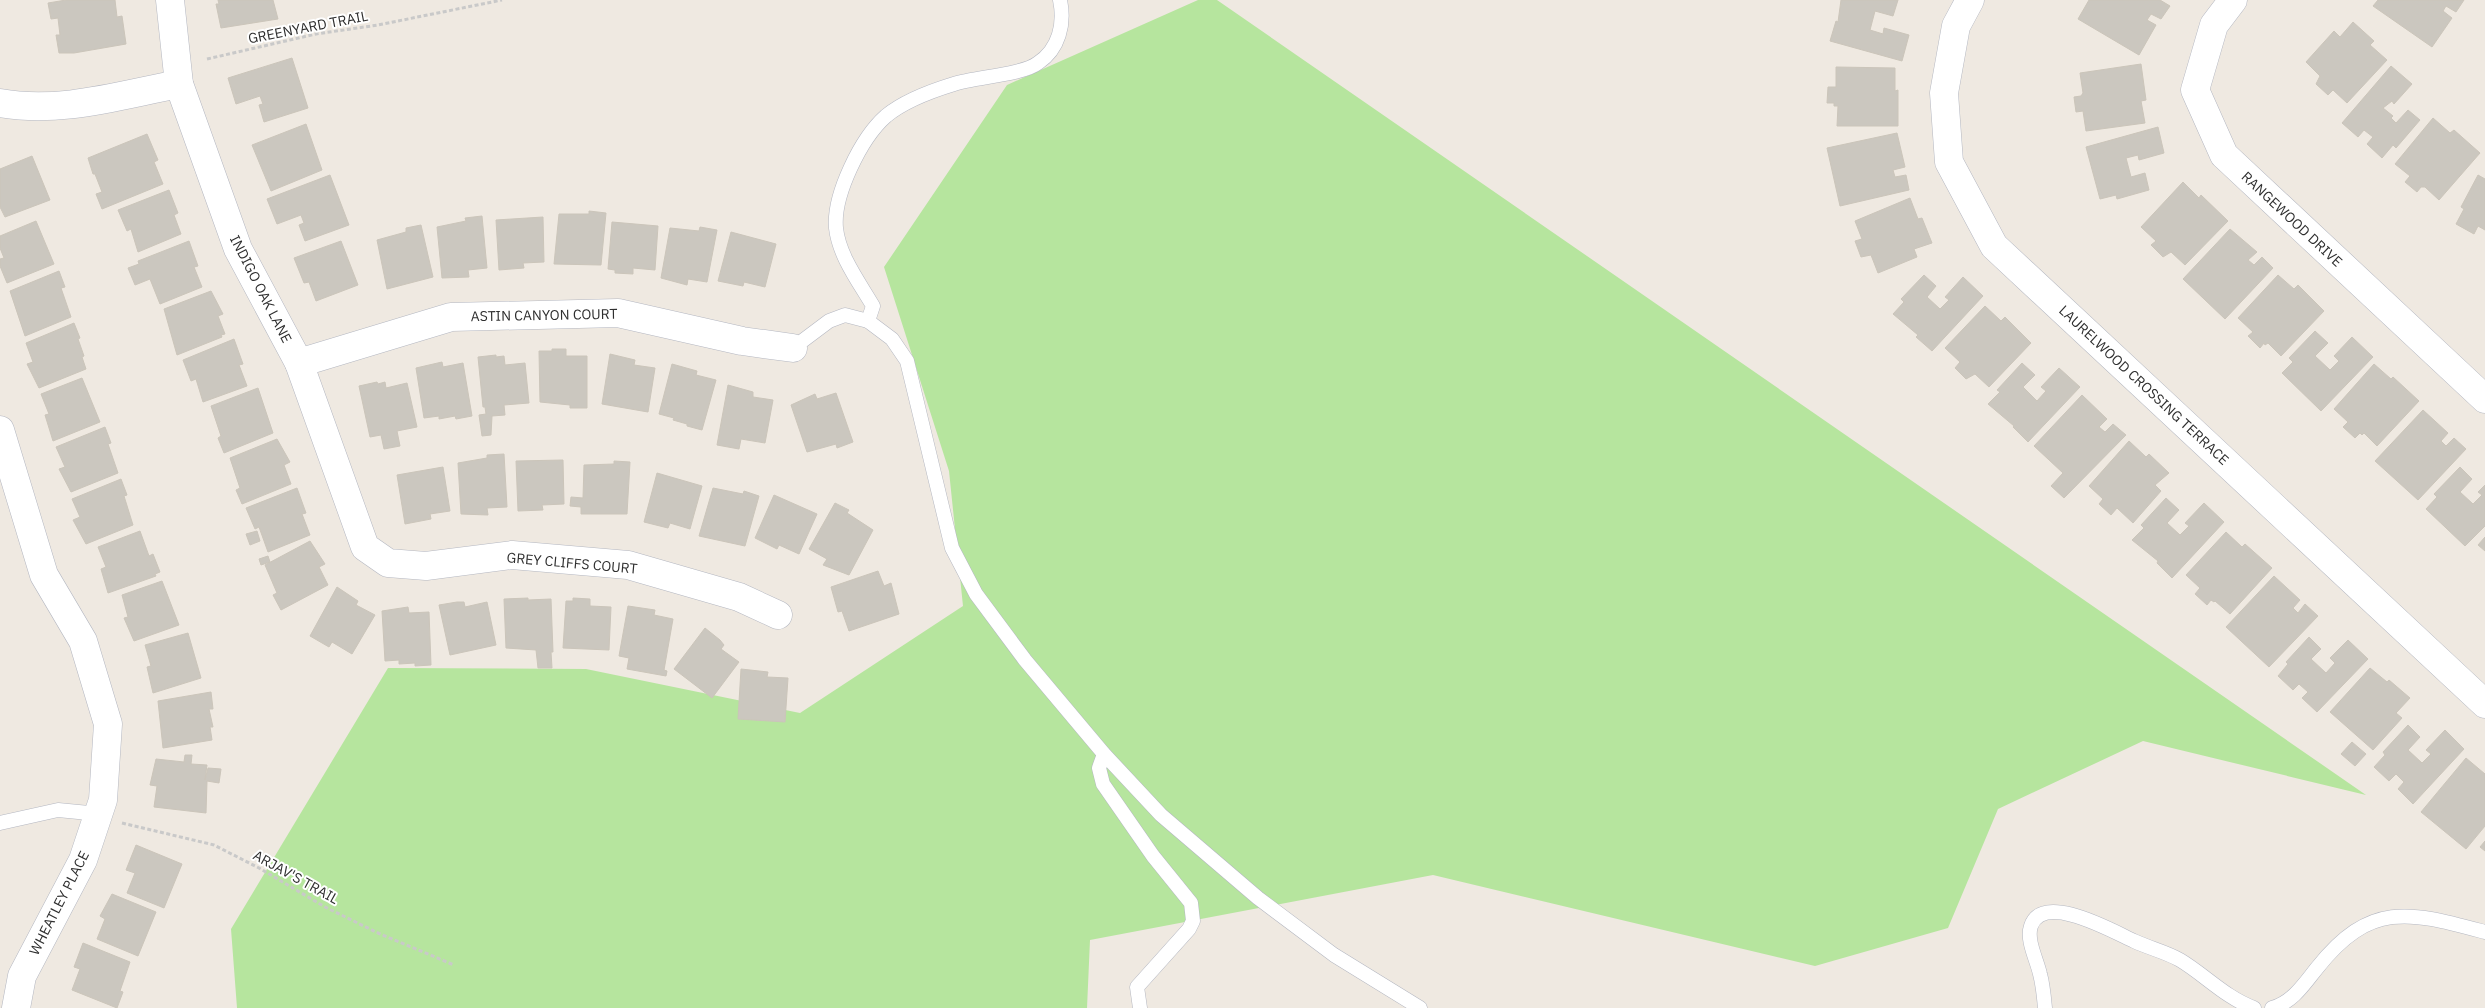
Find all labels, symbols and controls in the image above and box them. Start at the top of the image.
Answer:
street label: GREENYARD TRAIL [247,7,369,47]
street label: RANGEWOOD DRIVE [2238,168,2346,270]
street label: INDIGO OAK LANE [226,232,296,346]
street label: LAURELWOOD CROSSING TERRACE [2055,301,2233,469]
street label: ASTIN CANYON COURT [470,305,618,325]
street label: GREY CLIFFS COURT [506,548,638,578]
street label: ARJAV'S TRAIL [250,846,342,908]
street label: WHEATLEY PLACE [25,848,93,958]

